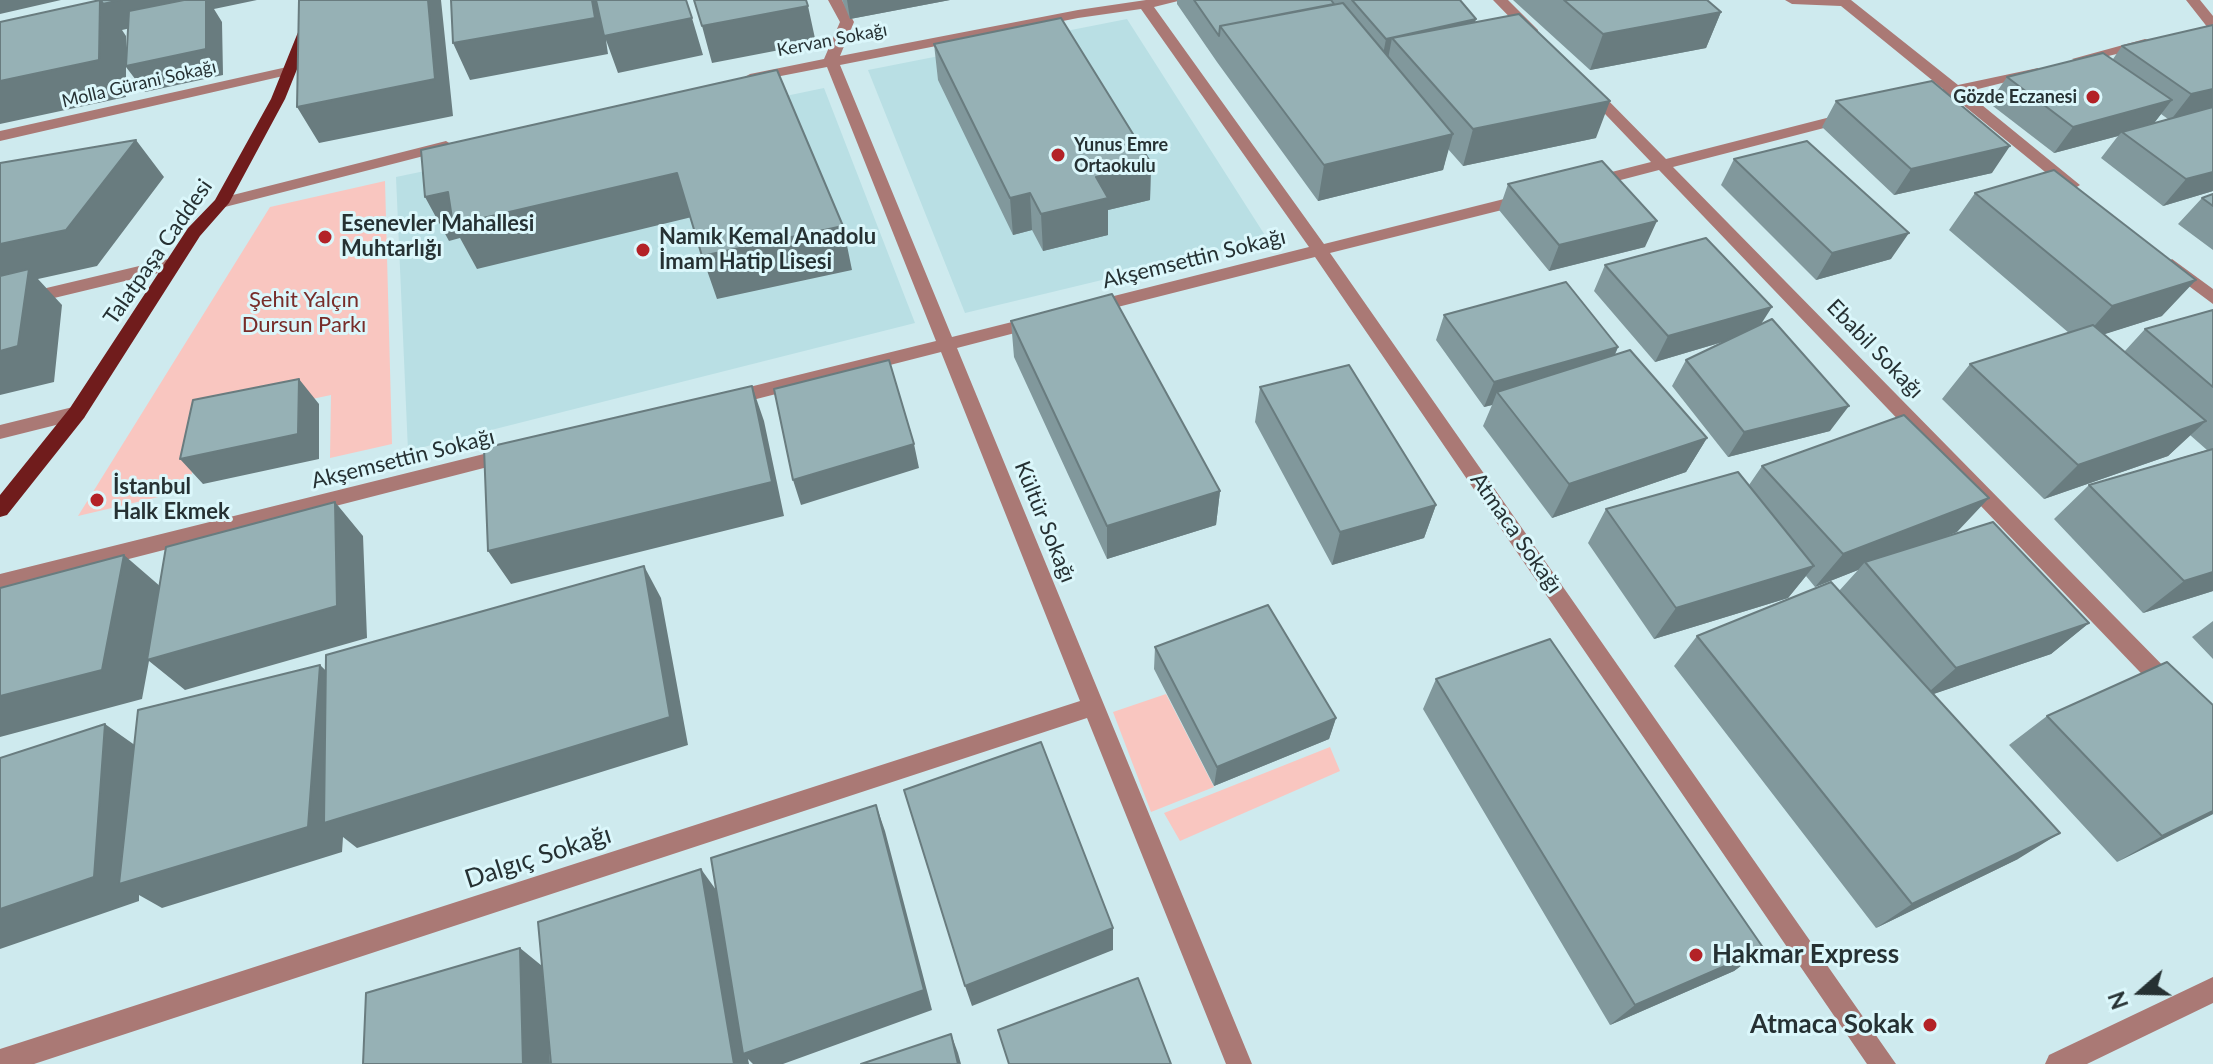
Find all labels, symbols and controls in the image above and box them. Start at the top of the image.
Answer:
street label: Kervan Sokağı [775,19,889,61]
street label: Molla Gürani Sokağı [60,56,218,112]
place label: Gözde Eczanesi [1953,86,2077,108]
marker: Gözde Eczanesi [2084,88,2102,106]
place label: Yunus Emre Ortaokulu [1074,134,1168,176]
marker: Yunus Emre Ortaokulu [1049,146,1067,164]
street label: Talatpaşa Caddesi [98,174,218,330]
place label: Esenevler Mahallesi Muhtarlığı [341,211,534,262]
street label: Akşemsettin Sokağı [1100,223,1288,295]
place label: Namık Kemal Anadolu İmam Hatip Lisesi [659,224,876,276]
marker: Esenevler Mahallesi Muhtarlığı [316,228,334,246]
marker: Namık Kemal Anadolu İmam Hatip Lisesi [634,241,652,259]
park label: Şehit Yalçın Dursun Parkı [242,287,366,338]
street label: Ebabil Sokağı [1821,294,1929,404]
street label: Akşemsettin Sokağı [309,423,497,495]
street label: Kültür Sokağı [1009,458,1081,586]
street label: Atmaca Sokağı [1465,468,1567,598]
place label: İstanbul Halk Ekmek [113,474,230,526]
marker: İstanbul Halk Ekmek [88,491,106,509]
street label: Dalgıç Sokağı [461,819,615,895]
place label: Hakmar Express [1712,939,1899,971]
marker: Hakmar Express [1687,946,1705,964]
north arrow [2101,952,2181,1032]
text: N [2102,988,2134,1013]
place label: Atmaca Sokak [1750,1009,1914,1041]
marker: Atmaca Sokak [1921,1016,1939,1034]

